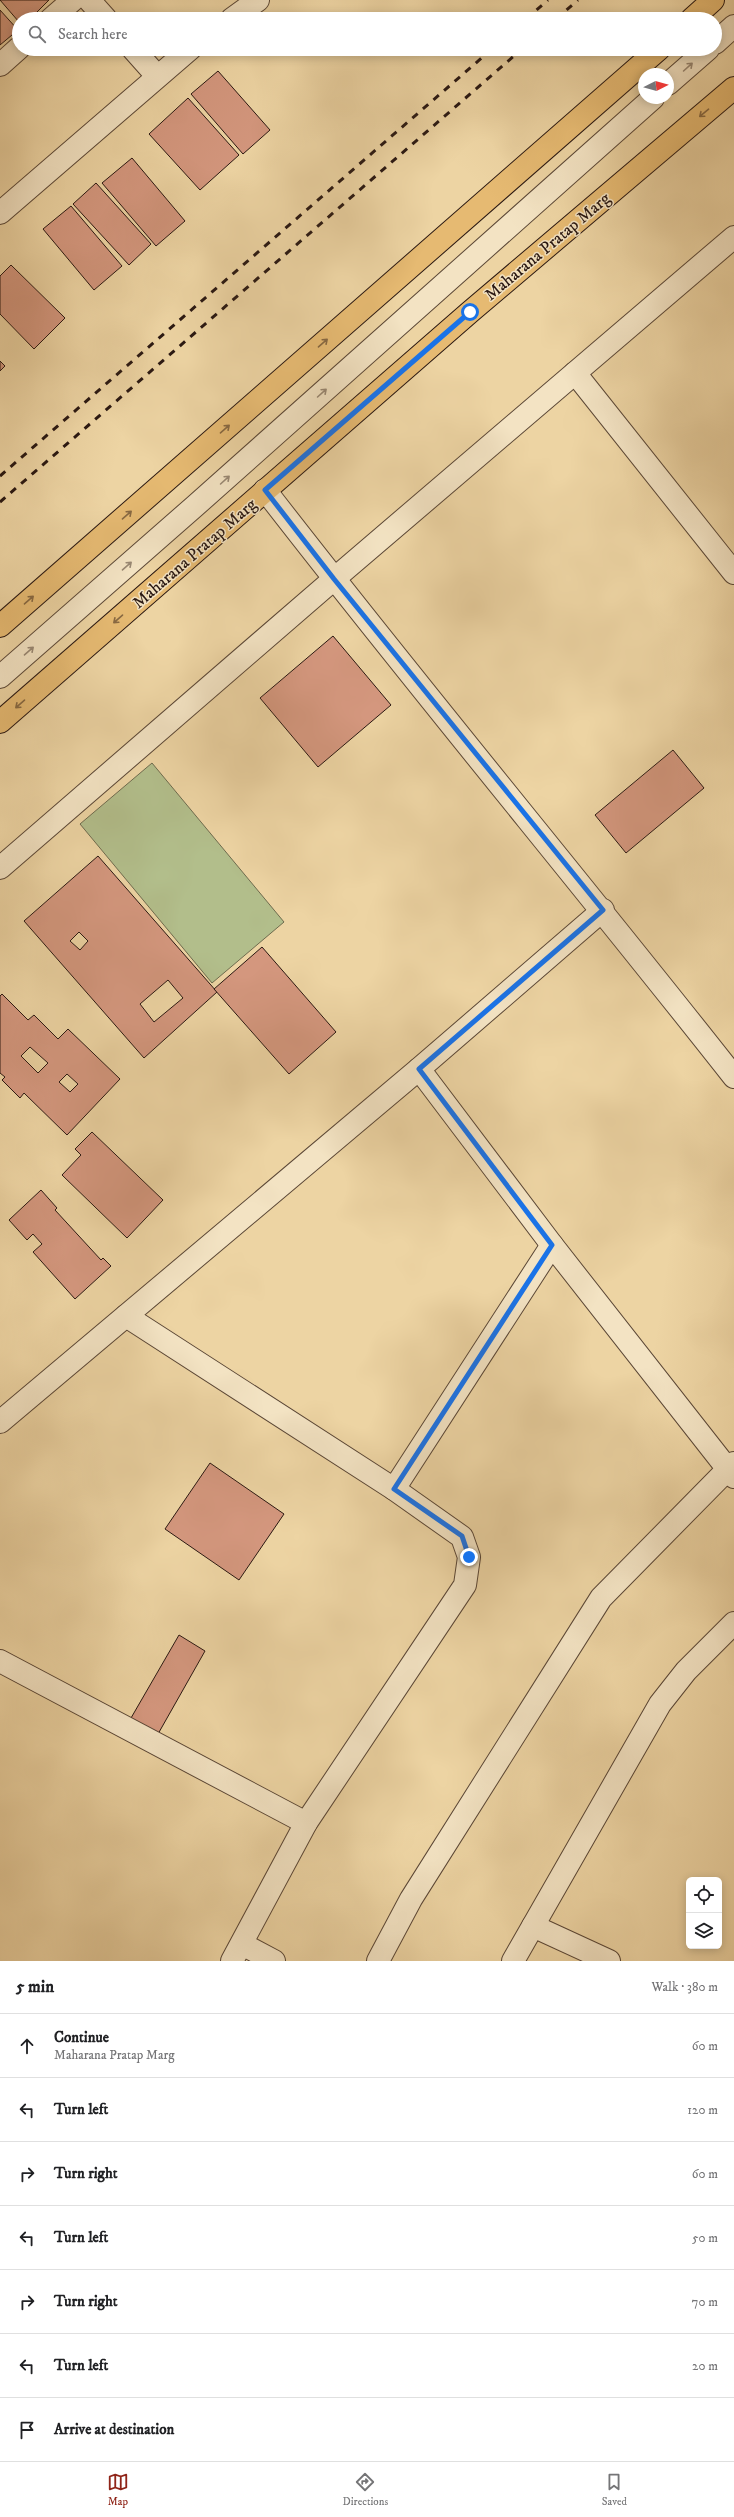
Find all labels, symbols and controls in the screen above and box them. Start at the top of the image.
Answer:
search box [12,12,722,56]
icon: search [26,23,48,45]
text: Search here [58,25,127,44]
one-way arrow [683,62,693,71]
north arrow [638,68,674,104]
one-way arrow [699,108,710,117]
street label: Maharana Pratap Marg [480,187,616,306]
route start [461,303,479,321]
one-way arrow [318,339,328,348]
one-way arrow [316,389,326,398]
one-way arrow [220,424,230,434]
one-way arrow [220,475,230,485]
street label: Maharana Pratap Marg [128,493,262,614]
one-way arrow [122,510,132,519]
one-way arrow [122,561,132,570]
one-way arrow [24,596,35,605]
one-way arrow [113,614,124,623]
one-way arrow [24,647,35,656]
one-way arrow [16,699,26,708]
route end [460,1548,478,1566]
map controls [686,1877,722,1949]
button: locate [686,1877,722,1913]
button: layers [686,1913,722,1949]
text: 5 min [16,1976,54,1998]
text: Walk · 380 m [651,1979,718,1995]
text: Continue [54,2028,109,2047]
icon: ahead [16,2035,38,2057]
text: 60 m [692,2038,718,2054]
text: Maharana Pratap Marg [54,2047,175,2063]
icon: left [16,2099,38,2121]
text: Turn left [54,2100,108,2119]
text: 120 m [687,2102,718,2118]
icon: right [16,2163,38,2185]
text: Turn right [54,2164,117,2183]
text: 60 m [692,2166,718,2182]
icon: left [16,2227,38,2249]
text: Turn left [54,2228,108,2247]
text: 50 m [692,2230,718,2246]
icon: right [16,2291,38,2313]
text: Turn right [54,2292,117,2311]
text: 70 m [692,2294,718,2310]
icon: left [16,2355,38,2377]
text: Turn left [54,2356,108,2375]
text: 20 m [692,2358,718,2374]
icon: arrive [16,2419,38,2441]
text: Arrive at destination [54,2420,174,2439]
tab: Map [107,2471,129,2509]
tab: Directions [343,2471,388,2509]
tab: Saved [602,2471,627,2509]

